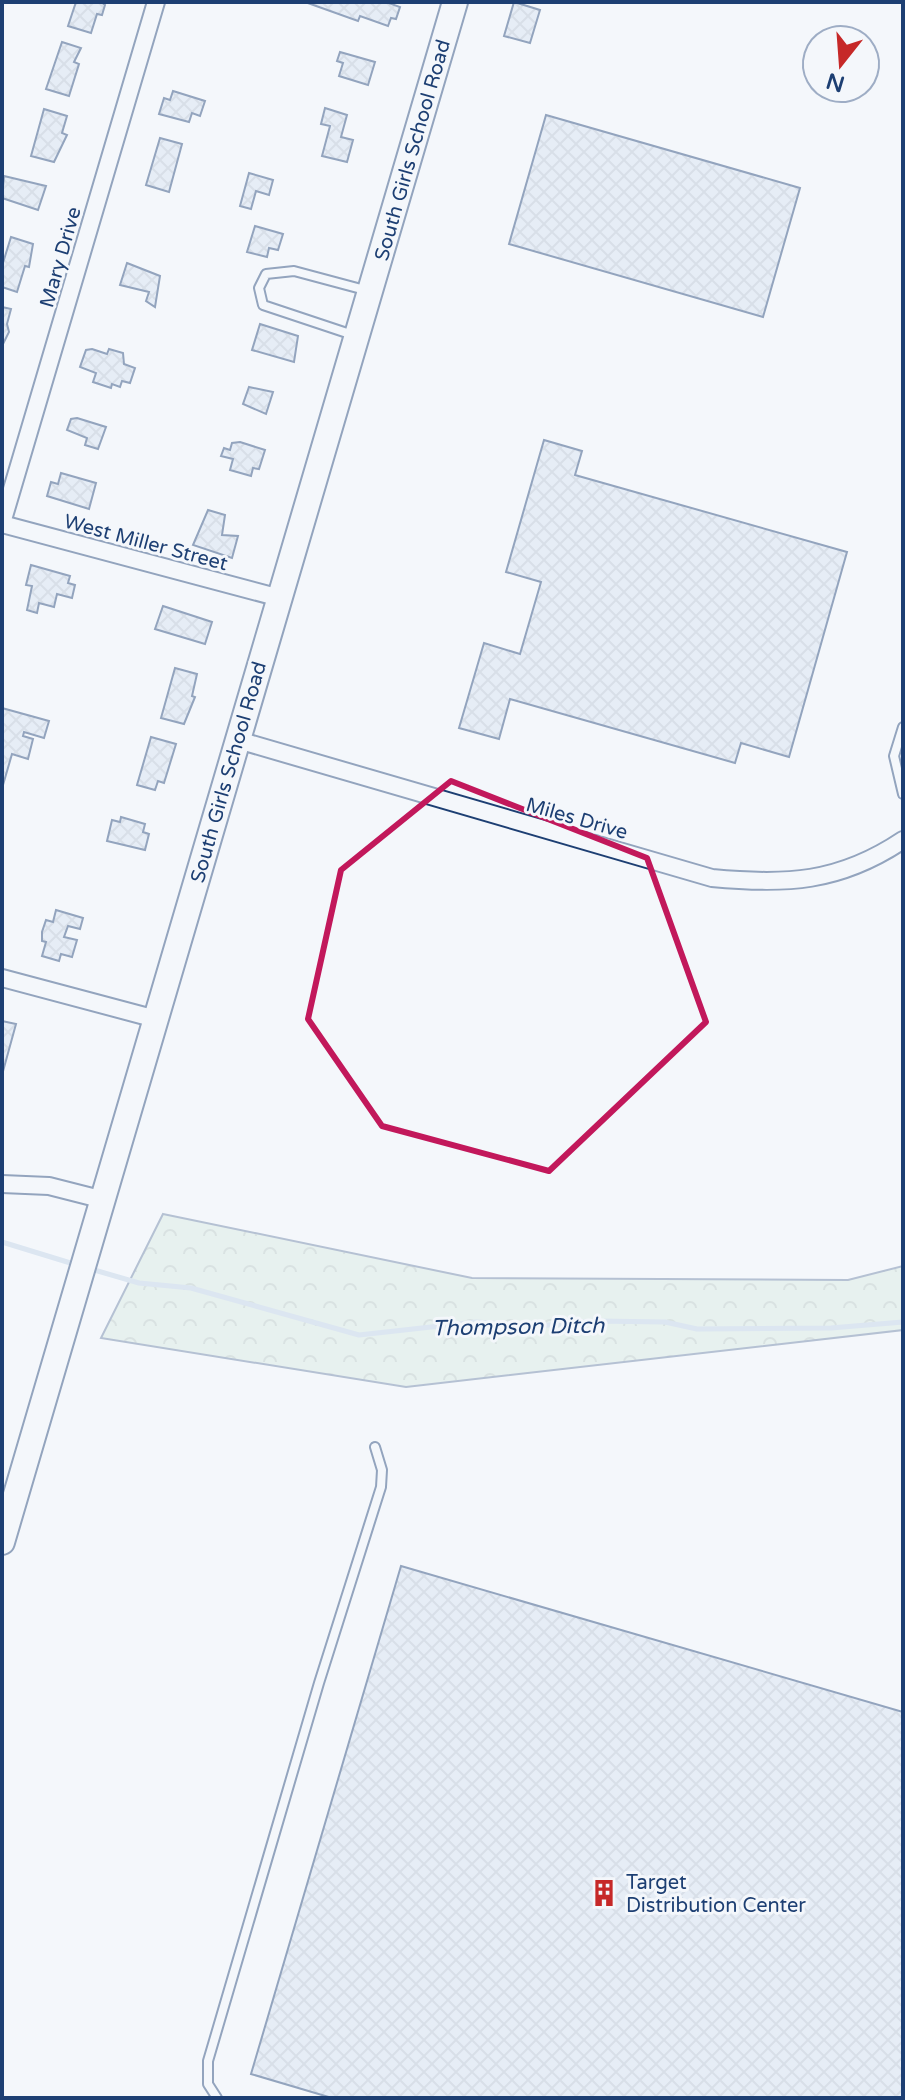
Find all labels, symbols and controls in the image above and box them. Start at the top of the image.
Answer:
north arrow [801,24,881,104]
street label: South Girls School Road [370,37,456,264]
text: N [823,67,848,97]
street label: Mary Drive [35,204,87,310]
street label: West Miller Street [61,510,231,576]
street label: South Girls School Road [186,659,272,886]
street label: Miles Drive [523,793,630,845]
water label: Thompson Ditch [432,1312,605,1342]
place label: Target Distribution Center [626,1871,806,1918]
building icon: Target Distribution Center [589,1878,619,1908]

